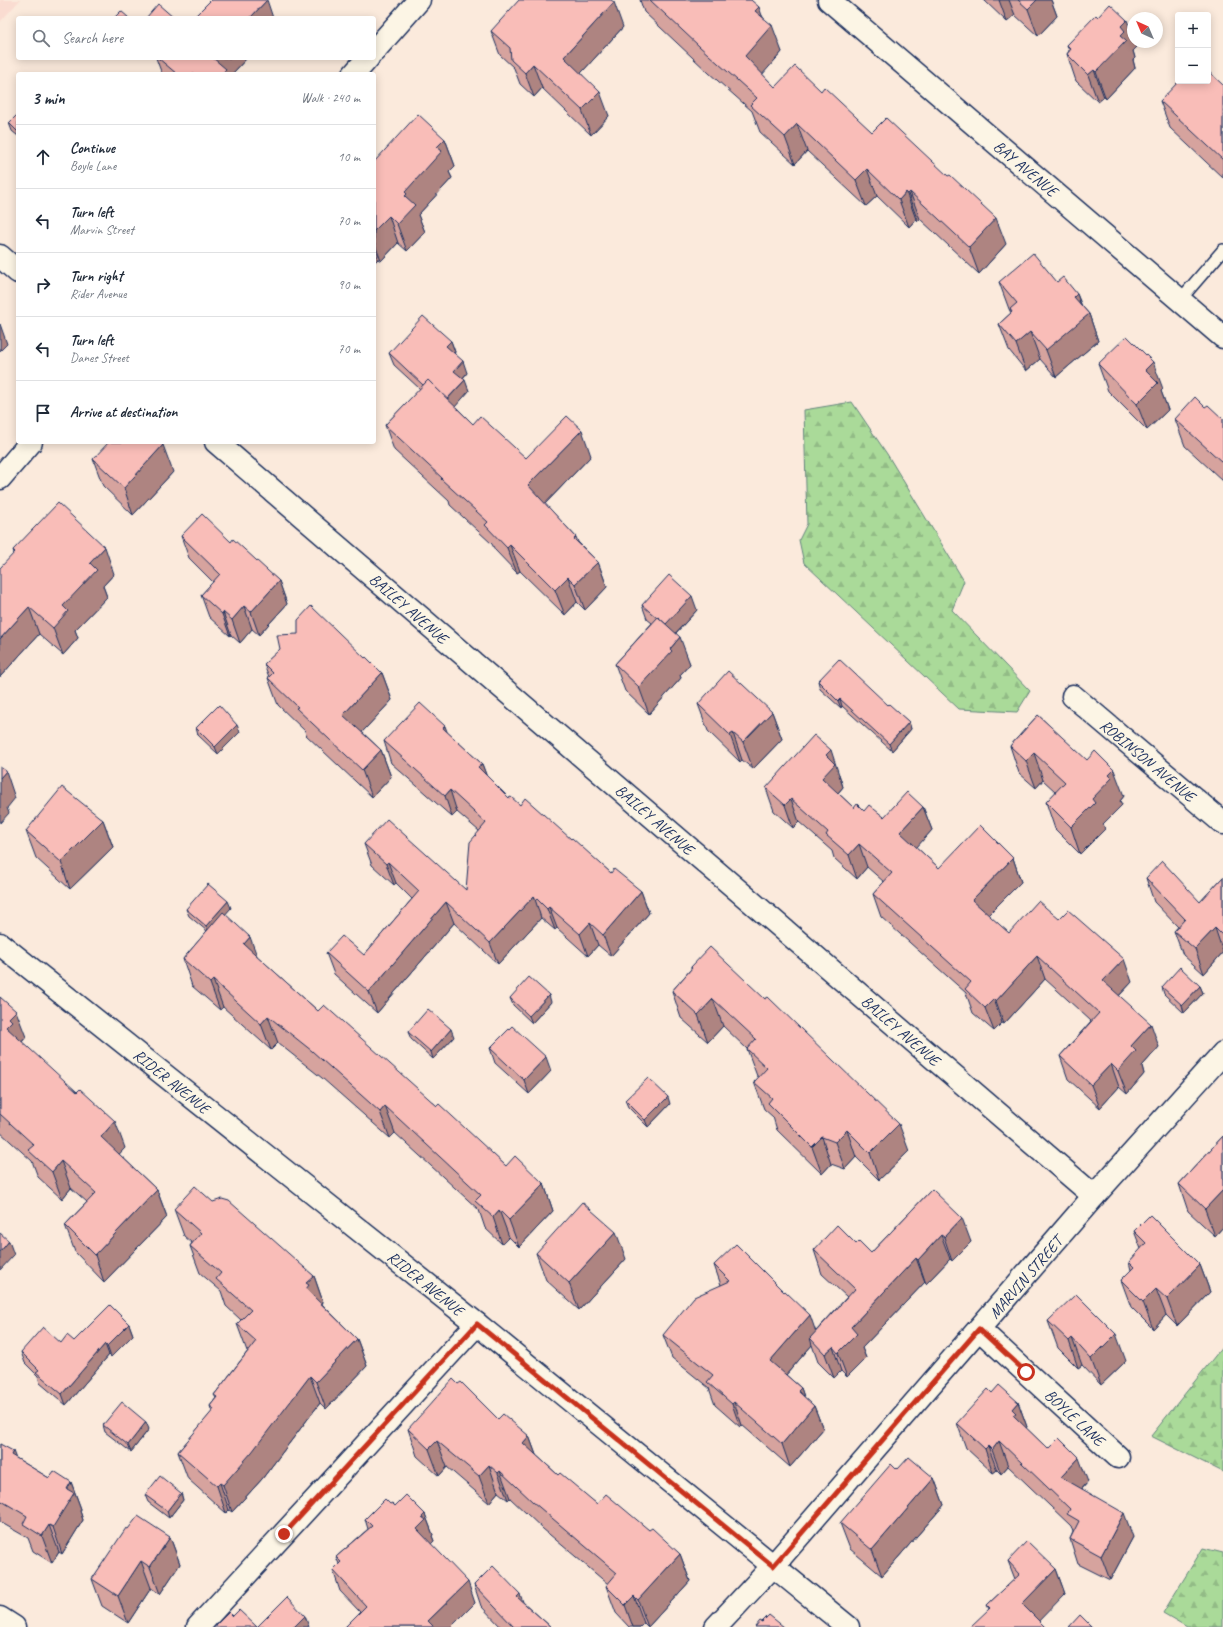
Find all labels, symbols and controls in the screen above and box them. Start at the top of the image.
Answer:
north arrow [1127,12,1163,48]
map controls [1175,12,1211,84]
button: + [1175,12,1211,48]
search box [16,16,376,60]
icon: search [30,27,52,49]
text: Search here [62,29,123,48]
button: − [1175,48,1211,84]
text: 3 min [32,88,65,109]
text: Walk · 240 m [301,90,360,106]
street label: BAY AVENUE [989,136,1063,203]
text: Continue [70,139,115,158]
icon: ahead [32,146,54,168]
text: 10 m [338,149,360,165]
text: Boyle Lane [70,158,116,174]
text: Turn left [70,203,113,222]
icon: left [32,210,54,232]
text: 70 m [338,213,360,229]
text: Marvin Street [70,222,134,238]
text: Turn right [70,267,123,286]
icon: right [32,274,54,296]
text: 90 m [338,277,360,293]
text: Rider Avenue [70,286,126,302]
text: Turn left [70,331,113,350]
icon: left [32,338,54,360]
text: 70 m [338,341,360,357]
text: Danes Street [70,350,129,366]
icon: arrive [32,402,54,424]
text: Arrive at destination [70,403,177,422]
street label: BAILEY AVENUE [365,569,454,650]
street label: ROBINSON AVENUE [1096,715,1201,808]
street label: BAILEY AVENUE [611,780,700,861]
street label: BAILEY AVENUE [857,991,946,1072]
street label: RIDER AVENUE [129,1045,215,1120]
street label: MARVIN STREET [985,1230,1069,1323]
street label: RIDER AVENUE [383,1247,469,1322]
route start [1017,1363,1035,1381]
street label: BOYLE LANE [1040,1385,1110,1452]
route end [275,1525,293,1543]

